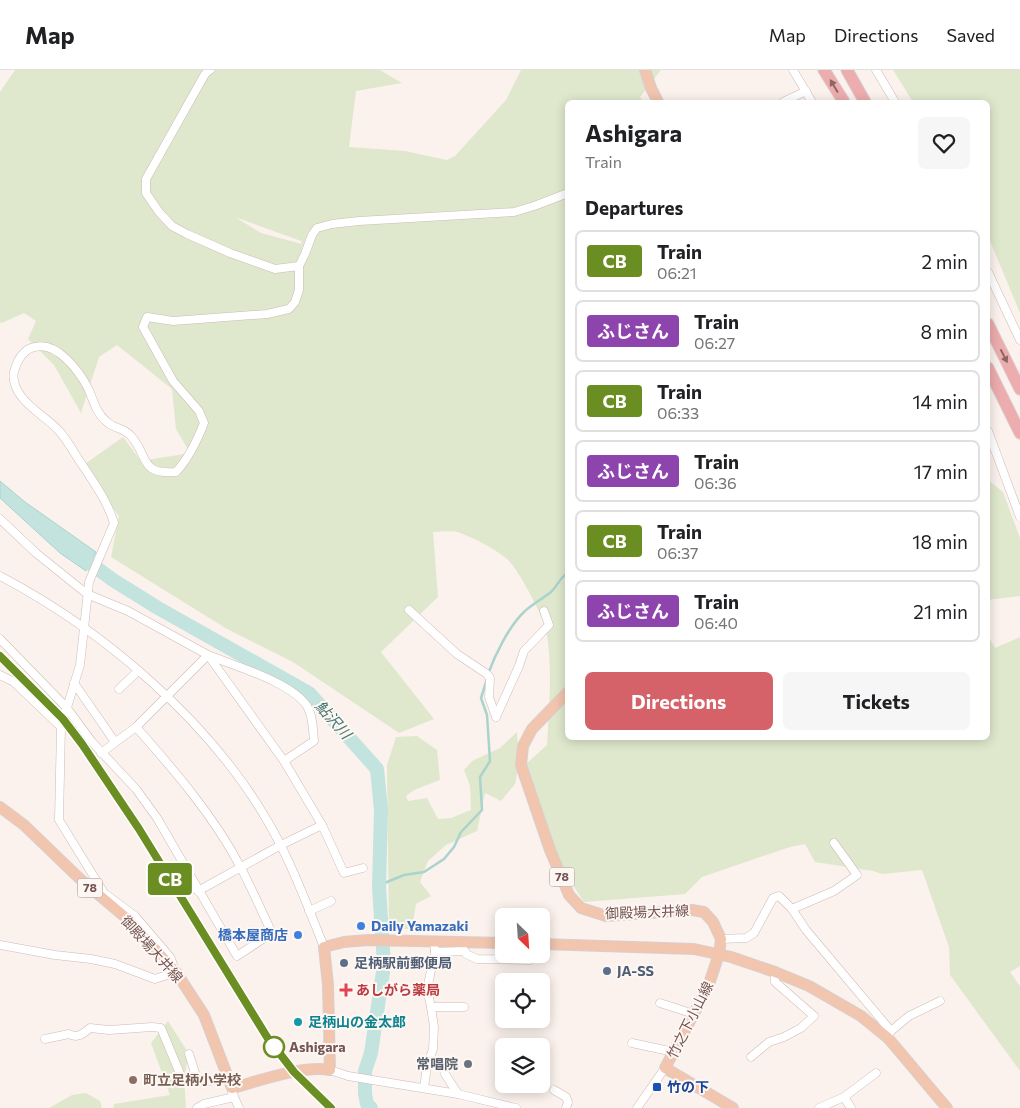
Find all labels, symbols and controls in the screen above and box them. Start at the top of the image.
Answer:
text: Map [25,20,75,49]
text: Map [769,24,806,46]
text: Directions [834,24,918,46]
text: Saved [946,24,995,46]
one-way arrow [830,80,839,93]
button: heart [918,117,970,169]
text: Ashigara [585,118,682,147]
text: Train [585,152,622,171]
text: Departures [585,196,683,219]
text: Train [657,240,702,263]
text: CB [602,250,627,272]
text: 2 min [921,250,968,273]
text: 06:21 [657,263,697,282]
text: Train [694,310,739,333]
text: ふじさん [597,320,669,342]
text: 8 min [920,320,968,343]
text: 06:27 [694,333,735,352]
one-way arrow [1000,349,1008,363]
text: Train [657,380,702,403]
text: CB [602,390,627,412]
text: 14 min [912,390,968,413]
text: 06:33 [657,403,699,422]
text: Train [694,450,739,473]
text: ふじさん [597,460,669,482]
text: 17 min [914,460,968,483]
text: 06:36 [694,473,737,492]
text: Train [657,520,702,543]
text: CB [602,530,627,552]
text: 18 min [912,530,968,553]
text: 06:37 [657,543,698,562]
text: Train [694,590,739,613]
text: ふじさん [597,600,669,622]
text: 21 min [913,600,968,623]
text: 06:40 [694,613,738,632]
button: Directions [585,672,773,730]
button: Tickets [783,672,970,730]
water label: 鮎沢川 [312,697,357,744]
line badge: CB [148,863,192,895]
text: CB [158,868,182,890]
road number: 78 [550,868,574,886]
road number: 78 [78,878,102,898]
street label: 御殿場大井線 [605,902,689,921]
north arrow [495,908,550,962]
map controls [495,908,550,1093]
street label: 御殿場大井線 [118,912,187,986]
place label: Daily Yamazaki [371,917,468,934]
marker: Daily Yamazaki [355,920,367,932]
place label: 橋本屋商店 [218,926,288,943]
marker: 橋本屋商店 [292,929,304,941]
place label: 足柄駅前郵便局 [354,954,452,971]
marker: 足柄駅前郵便局 [338,957,350,969]
place label: JA-SS [617,962,654,979]
marker: JA-SS [601,965,613,977]
button: locate [495,973,550,1028]
street label: 竹之下小山線 [663,978,716,1061]
place label: あしがら薬局 [356,981,440,998]
marker: あしがら薬局 [340,984,352,996]
place label: 足柄山の金太郎 [308,1013,406,1030]
marker: 足柄山の金太郎 [292,1016,304,1028]
marker: Ashigara [263,1036,285,1058]
place label: Ashigara [289,1038,346,1055]
button: layers [495,1038,550,1093]
place label: 常唱院 [416,1055,458,1072]
marker: 常唱院 [462,1058,474,1070]
place label: 町立足柄小学校 [143,1071,241,1088]
marker: 町立足柄小学校 [127,1074,139,1086]
place label: 竹の下 [667,1078,709,1095]
marker: 竹の下 [651,1081,663,1093]

